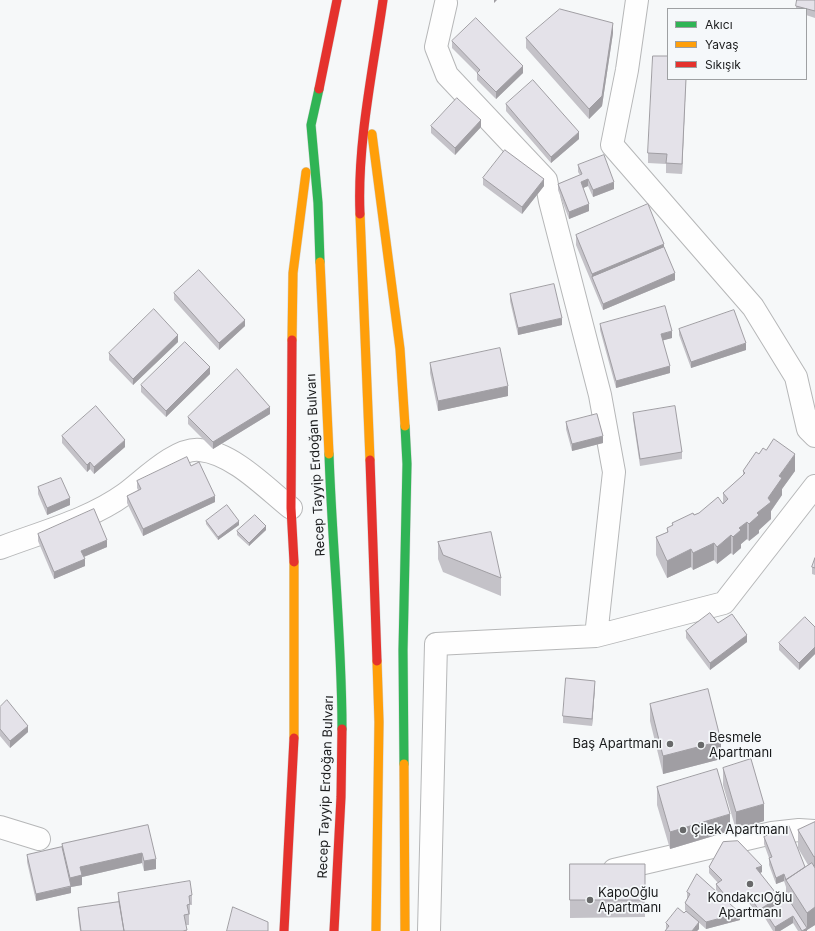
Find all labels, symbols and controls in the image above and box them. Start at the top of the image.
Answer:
legend [667,8,807,80]
text: Akıcı [705,17,733,32]
text: Yavaş [705,37,739,52]
text: Sıkışık [705,57,741,72]
street label: Recep Tayyip Erdoğan Bulvarı [303,373,329,557]
street label: Recep Tayyip Erdoğan Bulvarı [315,695,337,879]
place label: Besmele Apartmanı [709,730,772,761]
place label: Baş Apartmanı [572,736,662,752]
marker: Baş Apartmanı [665,739,675,749]
marker: Besmele Apartmanı [696,740,706,750]
place label: Çilek Apartmanı [691,822,788,838]
marker: Çilek Apartmanı [678,825,688,835]
marker: KondakcıOğlu Apartmanı [745,879,755,889]
place label: KapoOğlu Apartmanı [598,885,661,916]
place label: KondakcıOğlu Apartmanı [707,890,793,921]
marker: KapoOğlu Apartmanı [585,895,595,905]

